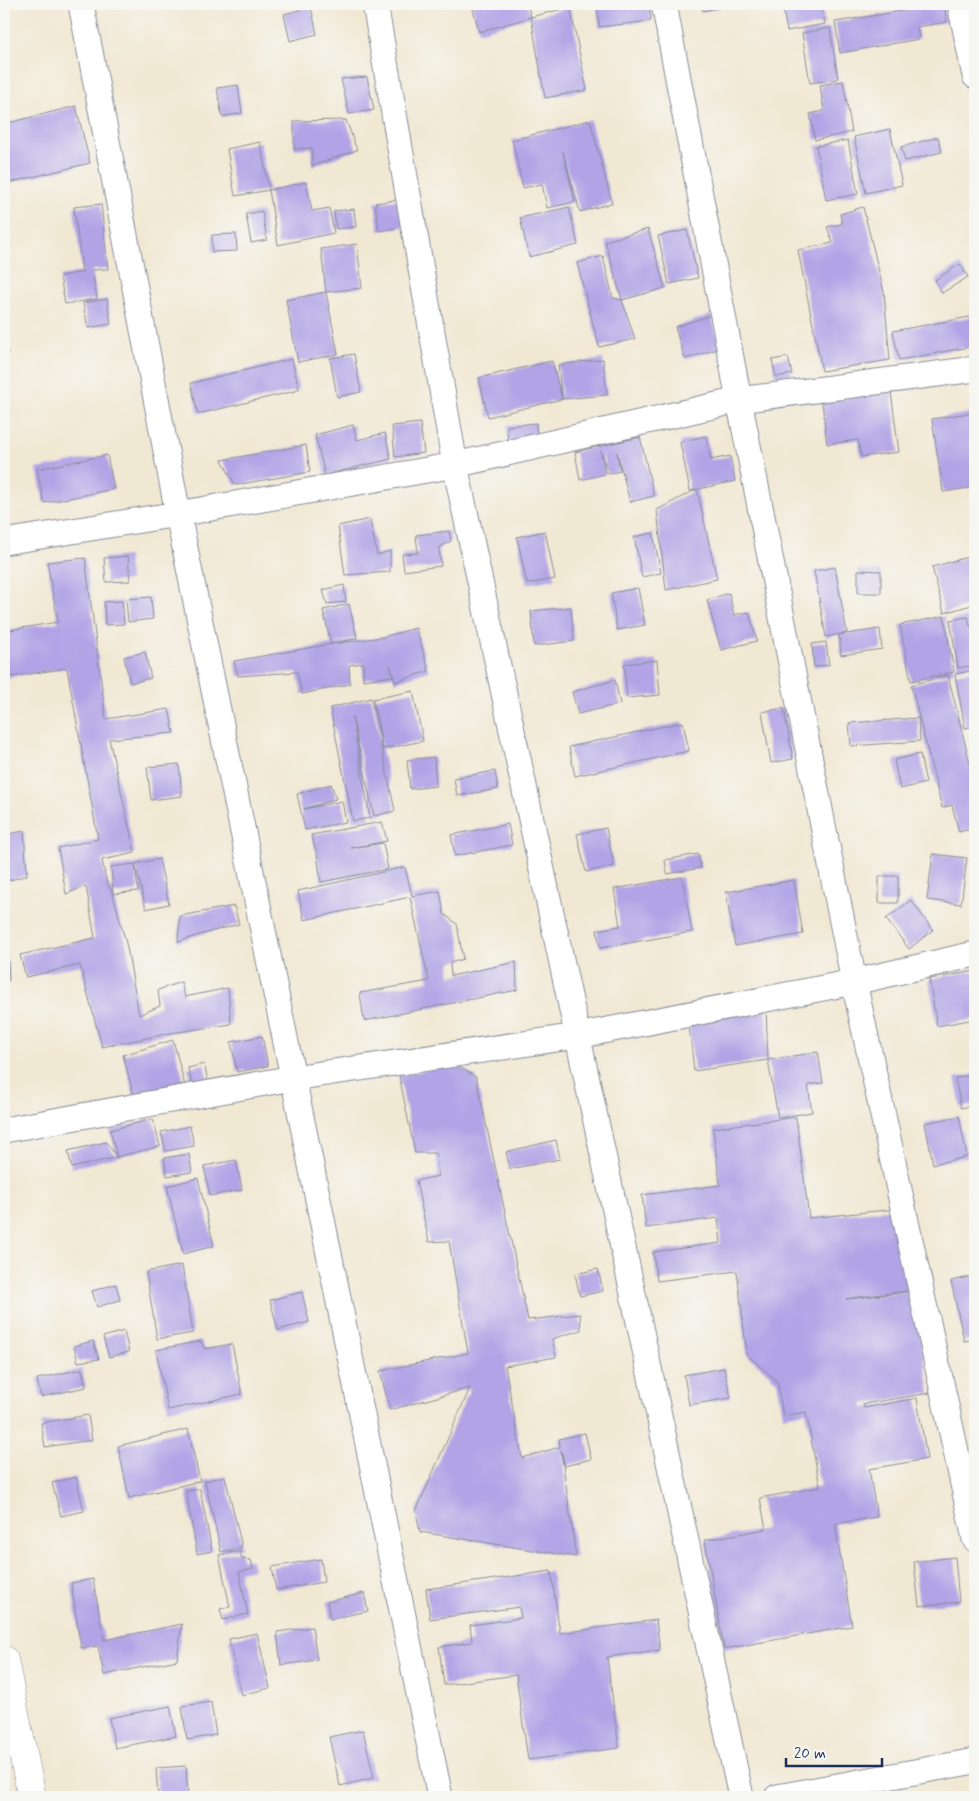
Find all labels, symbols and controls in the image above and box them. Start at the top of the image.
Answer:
scale bar [786,1736,883,1768]
text: 20 m [794,1744,826,1764]

